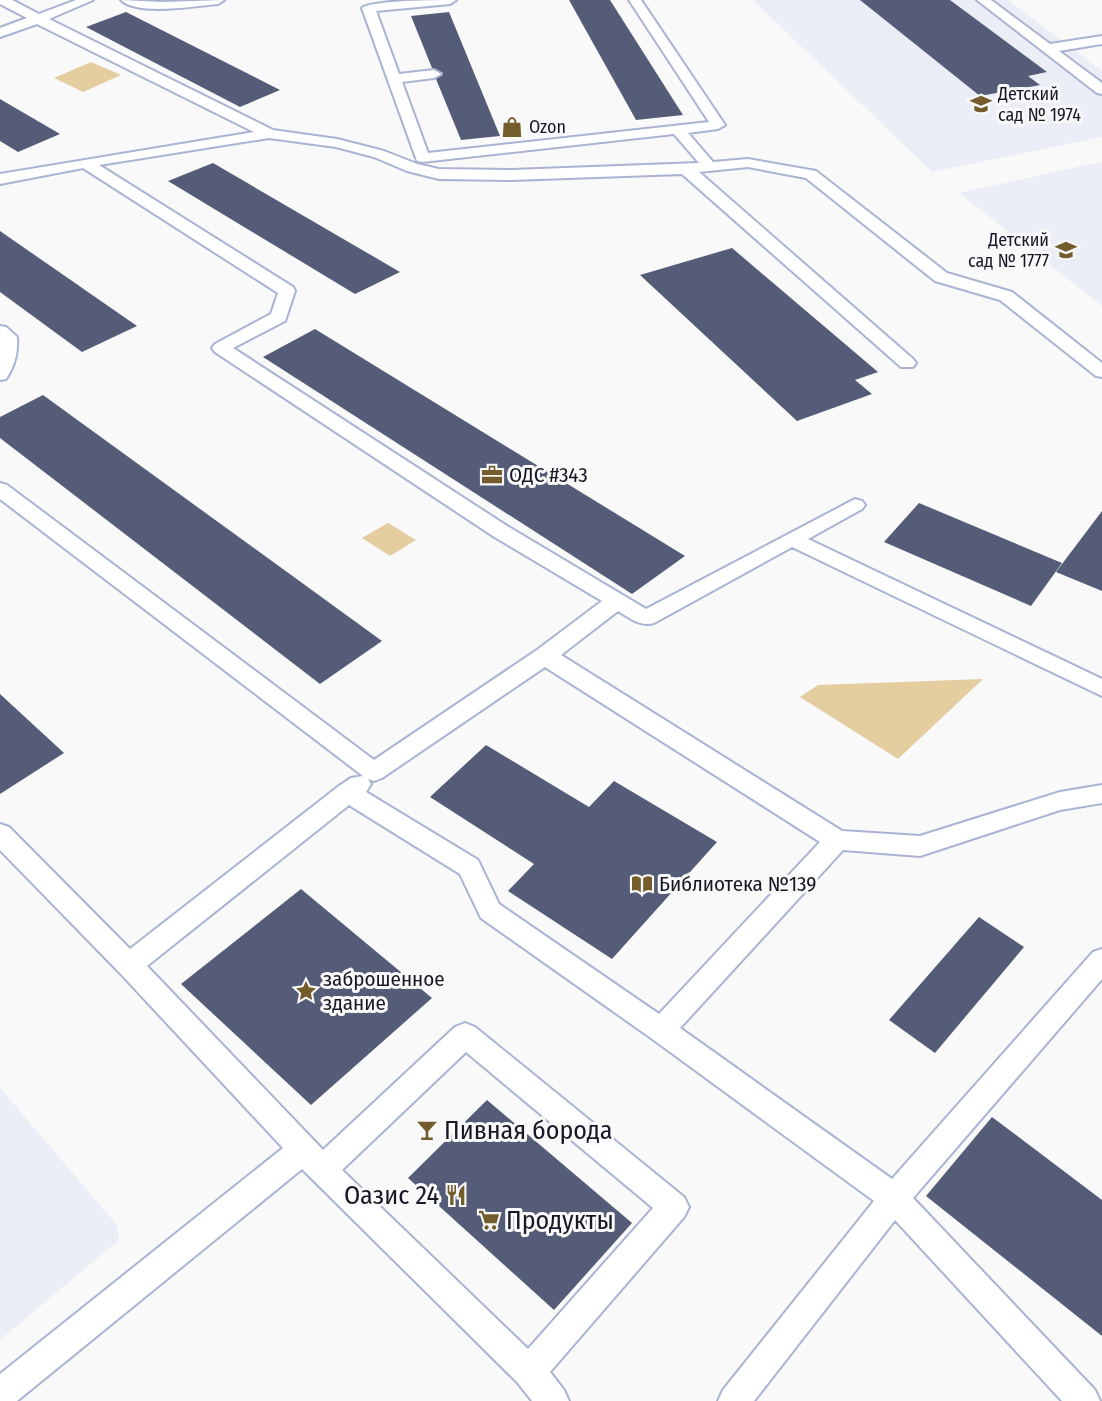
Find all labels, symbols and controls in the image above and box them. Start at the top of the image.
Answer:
place label: Детский сад № 1974 [997,83,1081,126]
school or university icon: Детский сад № 1974 [969,92,993,116]
shop icon: Ozon [500,115,524,139]
place label: Ozon [529,116,566,138]
place label: Детский сад № 1777 [968,229,1049,272]
school or university icon: Детский сад № 1777 [1054,238,1078,262]
place label: ОДС #343 [509,462,588,488]
office icon: ОДС #343 [480,463,504,487]
place label: Библиотека №139 [659,871,817,897]
library icon: Библиотека №139 [630,872,654,896]
place label: заброшенное здание [323,966,445,1016]
place icon: заброшенное здание [294,979,318,1003]
place label: Пивная борода [444,1115,613,1146]
bar icon: Пивная борода [415,1118,439,1142]
place label: Оазис 24 [344,1180,439,1211]
restaurant icon: Оазис 24 [444,1183,468,1207]
place label: Продукты [506,1205,614,1236]
supermarket icon: Продукты [477,1208,501,1232]

